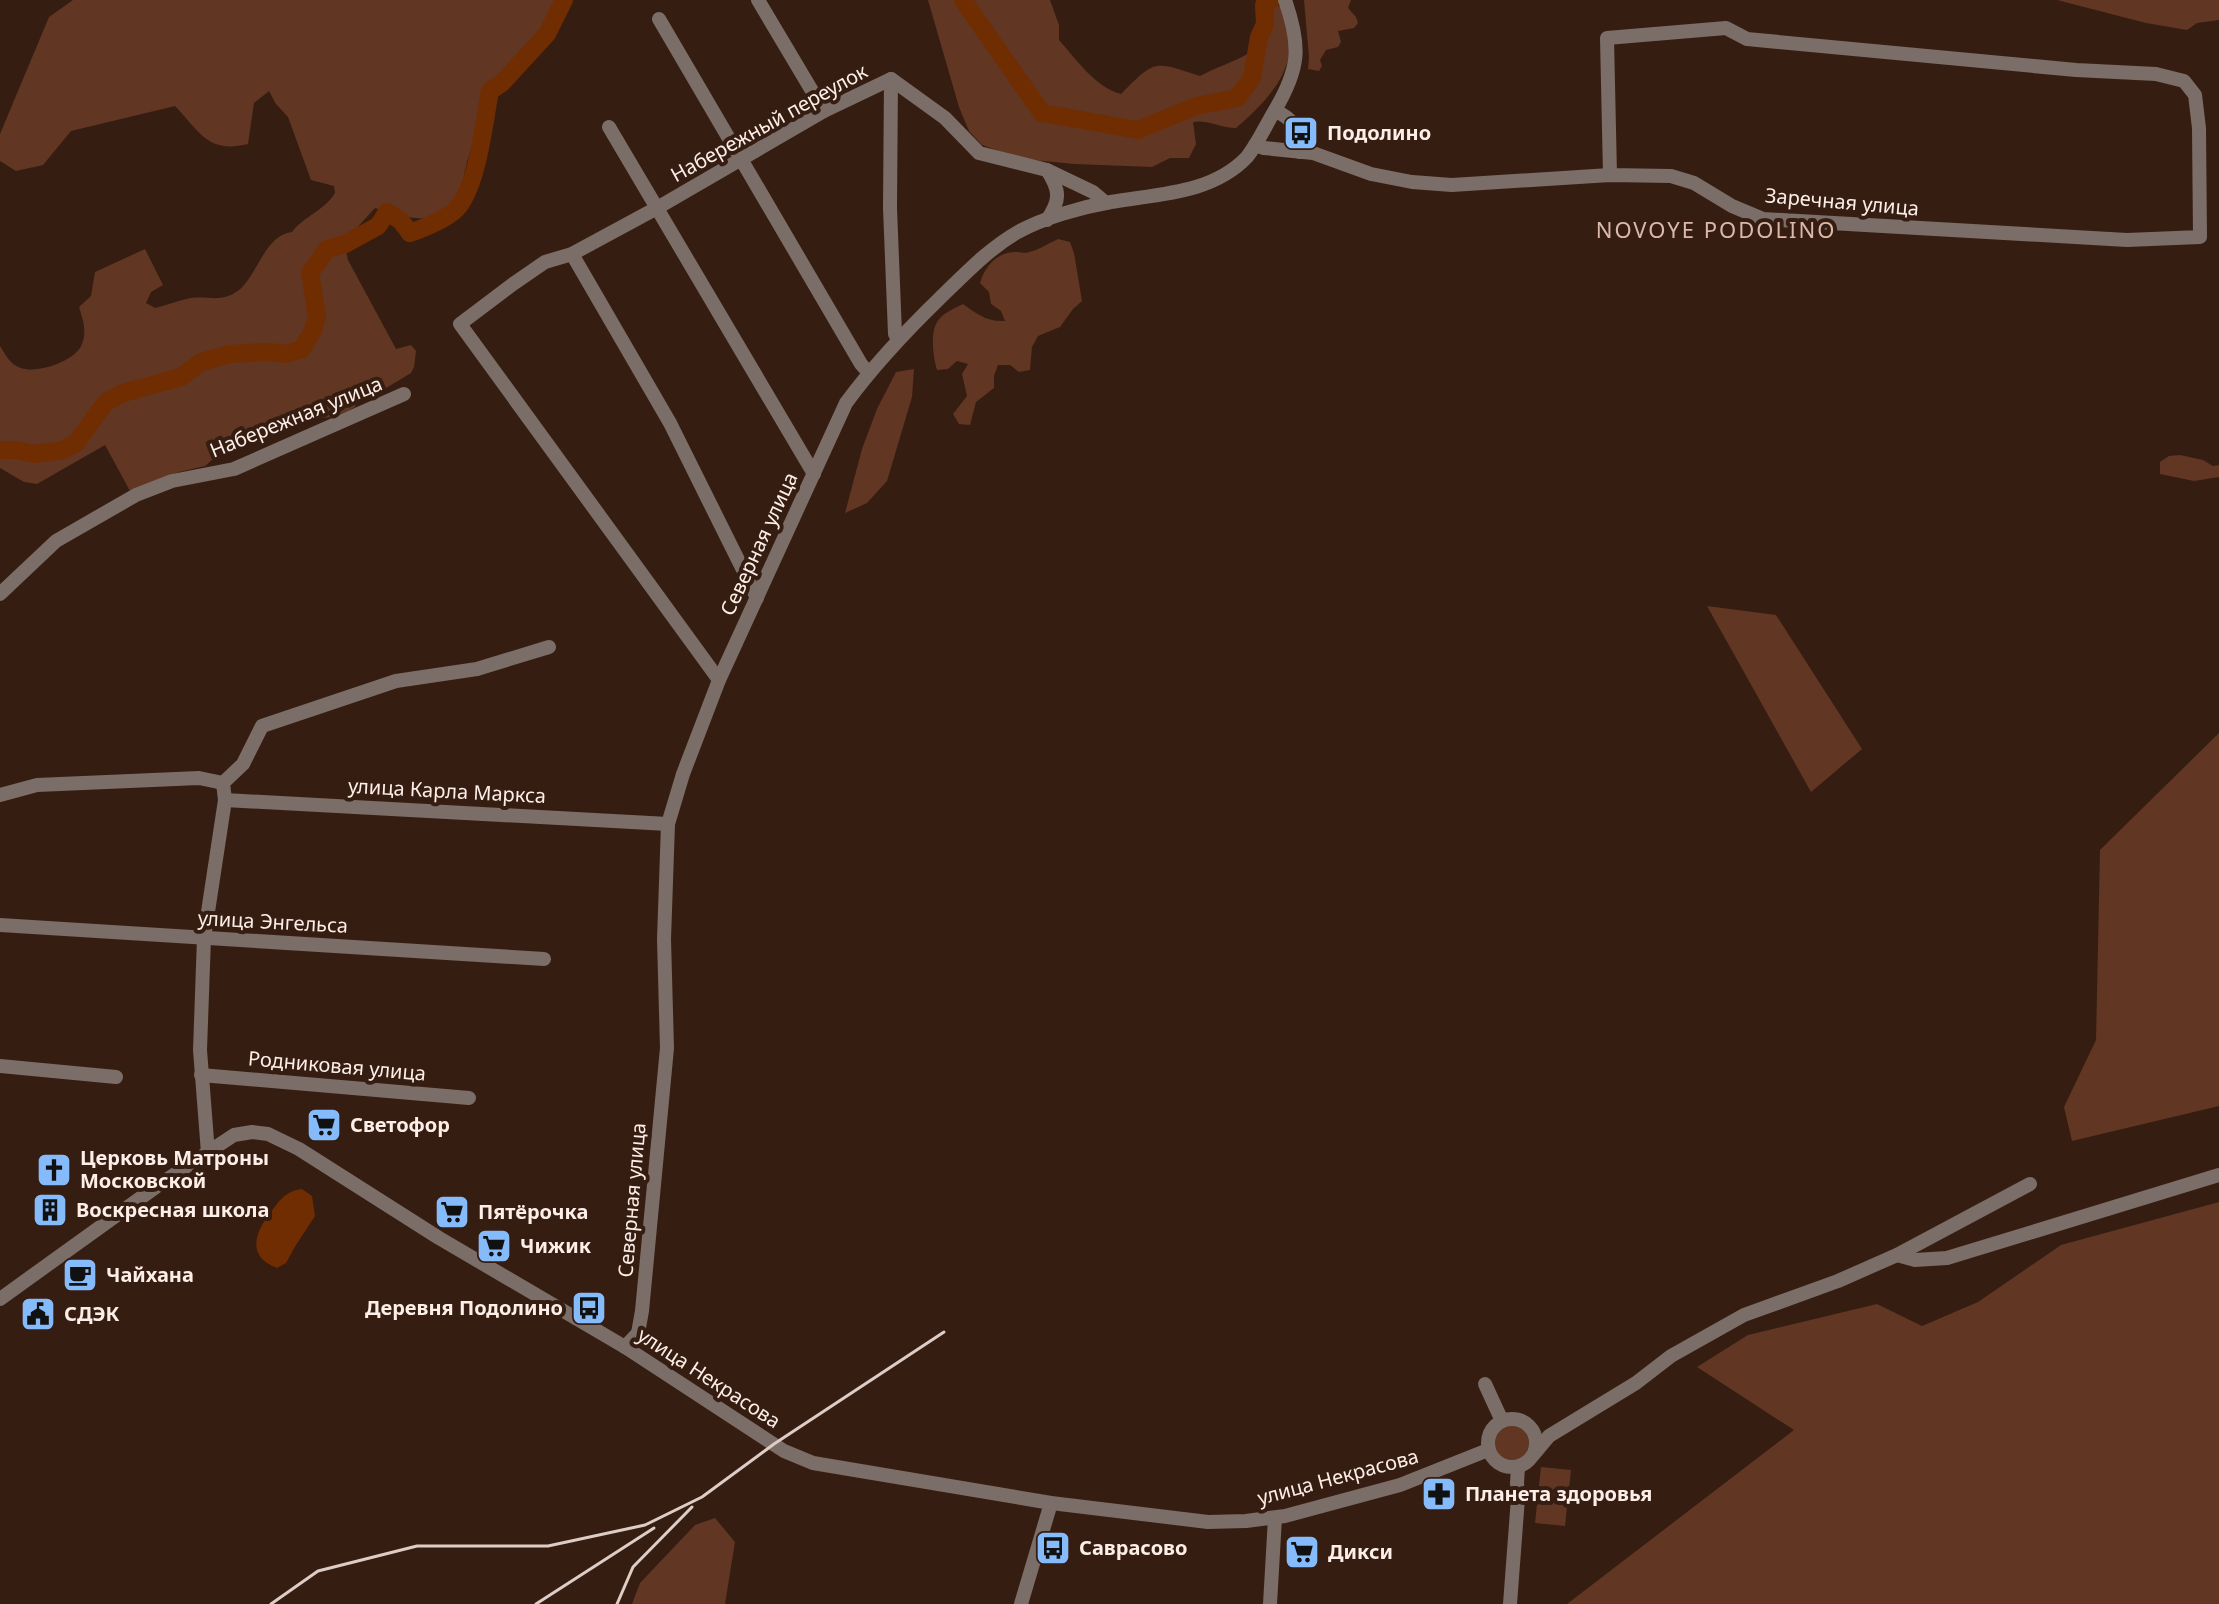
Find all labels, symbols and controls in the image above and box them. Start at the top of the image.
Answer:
street label: Набережный переулок [666,57,872,188]
bus stop icon: Подолино [1282,114,1320,152]
place label: Подолино [1327,119,1431,146]
street label: Заречная улица [1764,181,1920,222]
district label: NOVOYE PODOLINO [1596,214,1836,244]
street label: Набережная улица [206,370,386,463]
street label: Северная улица [714,468,804,620]
street label: улица Карла Маркса [347,772,547,809]
street label: улица Энгельса [197,904,349,939]
street label: Родниковая улица [247,1044,427,1087]
supermarket icon: Светофор [305,1106,343,1144]
place label: Светофор [350,1111,450,1138]
street label: Северная улица [611,1122,652,1278]
place label: Церковь Матроны Московской [80,1144,269,1194]
church icon: Церковь Матроны Московской [35,1151,73,1189]
building icon: Воскресная школа [31,1191,69,1229]
supermarket icon: Пятёрочка [433,1193,471,1231]
place label: Воскресная школа [76,1196,269,1223]
place label: Пятёрочка [478,1198,588,1225]
supermarket icon: Чижик [475,1227,513,1265]
place label: Чижик [520,1232,592,1259]
cafe icon: Чайхана [61,1256,99,1294]
place label: Чайхана [106,1261,194,1288]
bus stop icon: Деревня Подолино [570,1289,608,1327]
place label: Деревня Подолино [365,1294,563,1321]
public building icon: СДЭК [19,1295,57,1333]
place label: СДЭК [64,1300,120,1327]
street label: улица Некрасова [632,1321,786,1434]
street label: улица Некрасова [1254,1442,1421,1511]
pharmacy icon: Планета здоровья [1420,1475,1458,1513]
place label: Планета здоровья [1465,1480,1652,1507]
bus stop icon: Саврасово [1034,1529,1072,1567]
supermarket icon: Дикси [1283,1533,1321,1571]
place label: Саврасово [1079,1534,1187,1561]
place label: Дикси [1328,1538,1393,1565]

